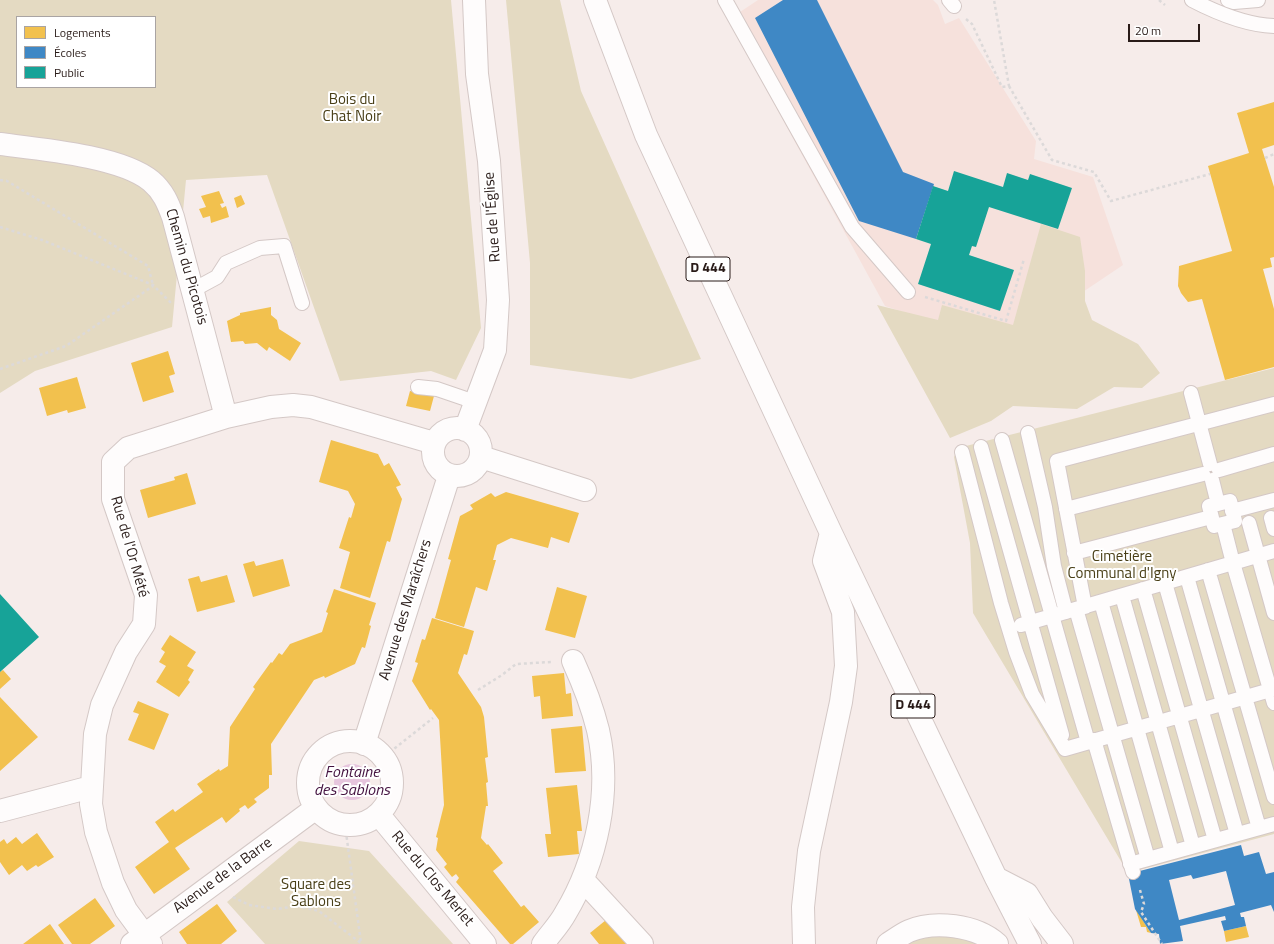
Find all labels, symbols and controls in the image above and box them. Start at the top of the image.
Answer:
legend [16,16,156,88]
scale bar [1130,16,1202,42]
text: 20 m [1135,21,1161,40]
text: Logements [54,23,111,42]
text: Écoles [54,43,86,62]
text: Public [54,63,84,82]
park label: Bois du Chat Noir [323,91,381,126]
street label: Rue de l'Église [481,171,505,263]
street label: Chemin du Picotois [161,207,211,327]
road number: D 444 [686,257,730,281]
street label: Rue de l'Or Mété [106,494,152,600]
street label: Avenue des Maraîchers [376,537,436,683]
park label: Cimetière Communal d'Igny [1068,548,1176,583]
road number: D 444 [891,694,935,718]
water label: Fontaine des Sablons [314,763,390,801]
street label: Rue du Clos Merlet [387,828,477,930]
street label: Avenue de la Barre [170,834,276,918]
park label: Square des Sablons [281,876,351,911]

